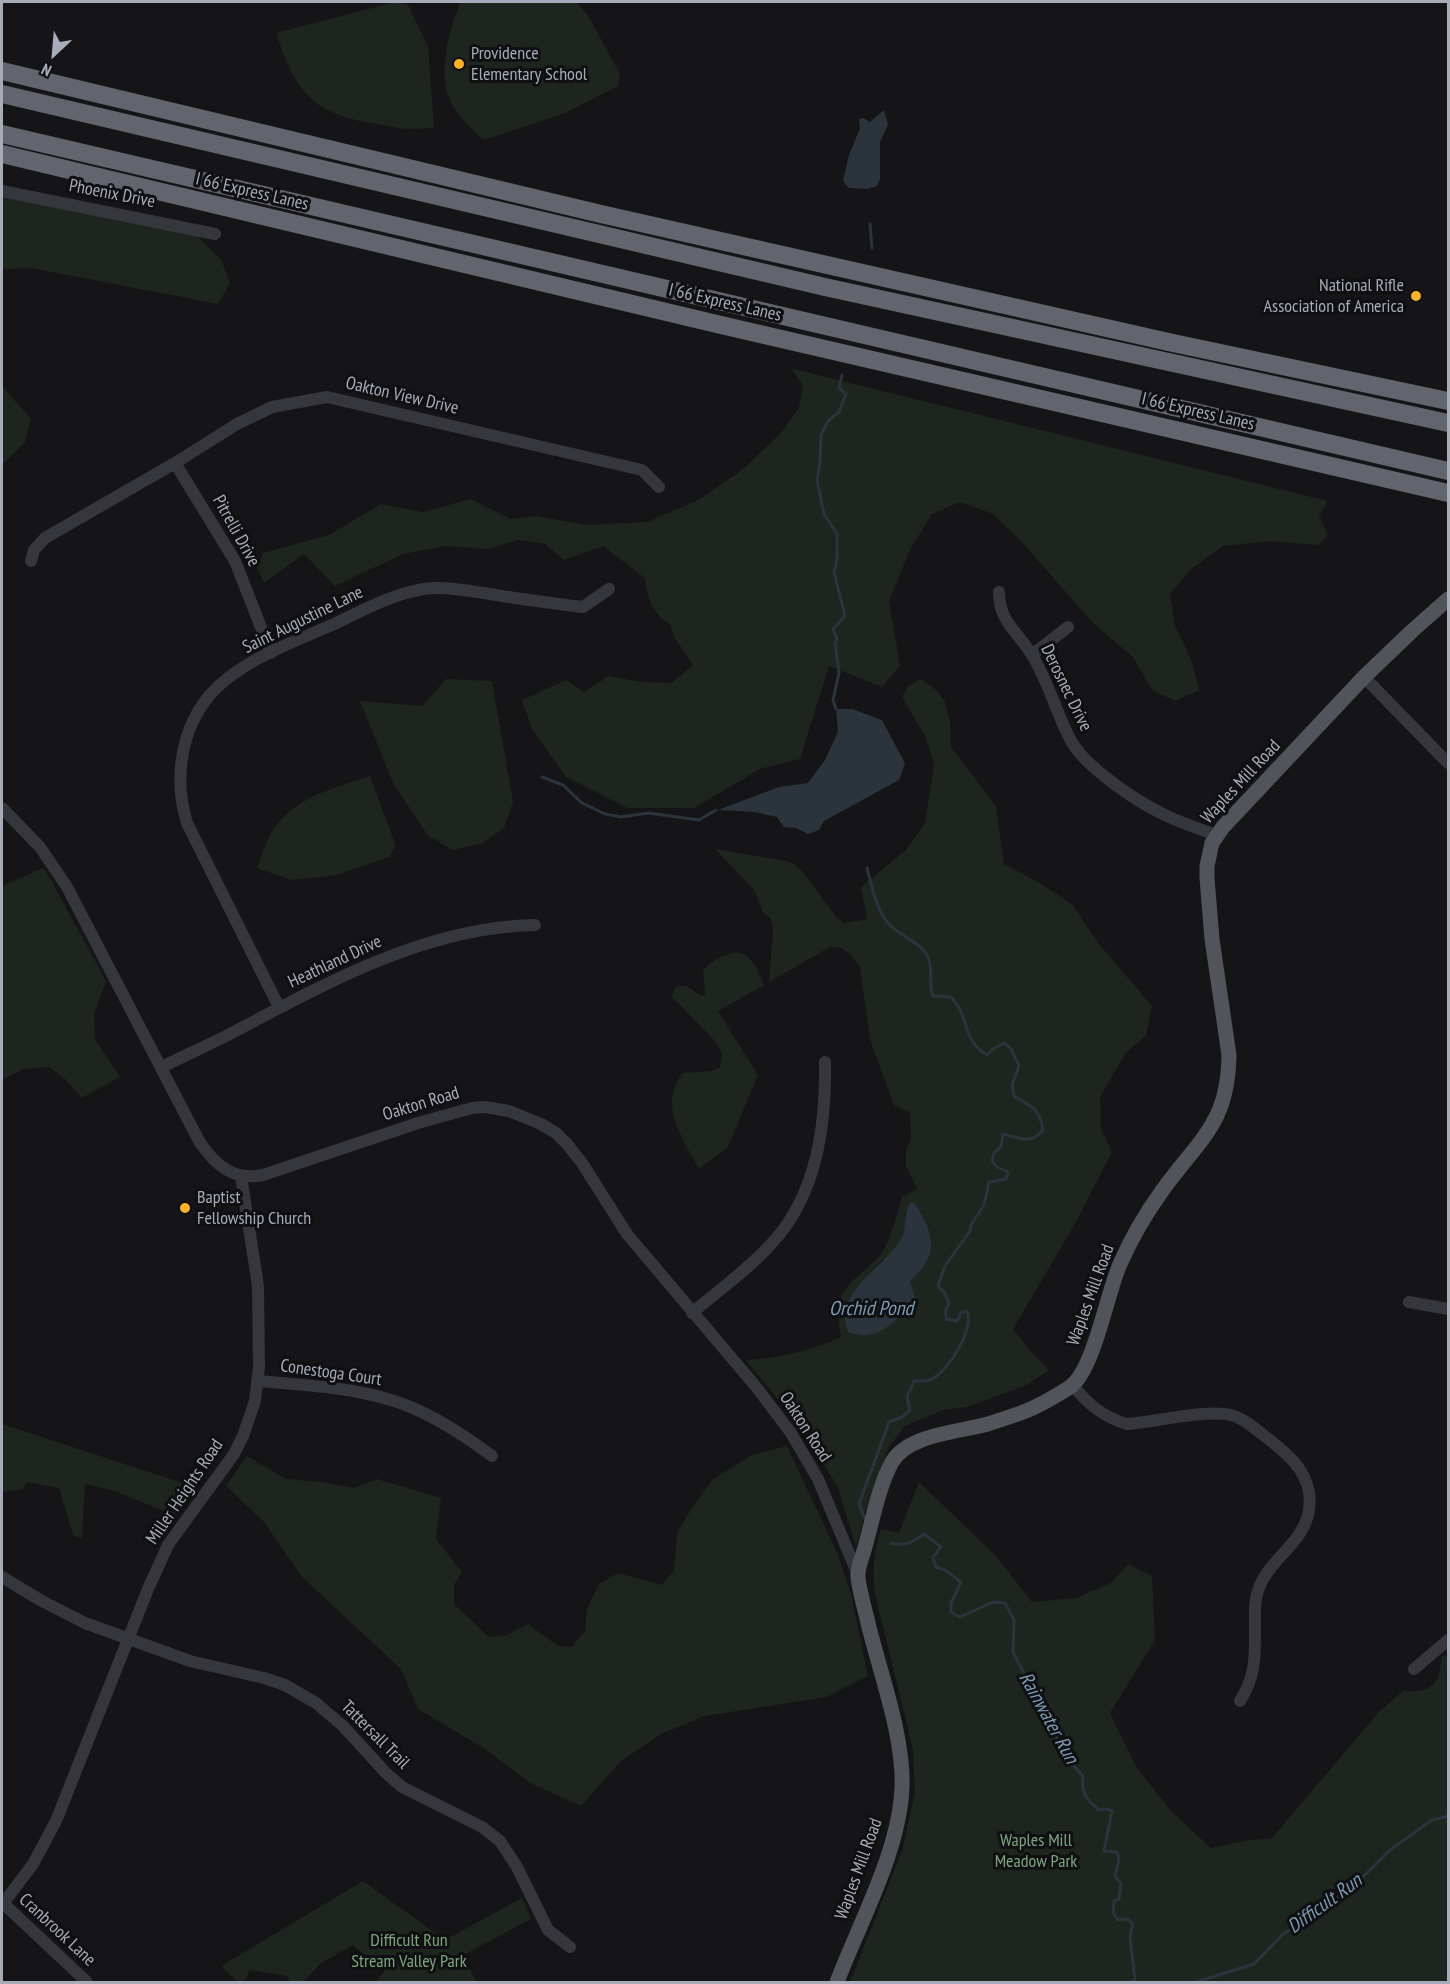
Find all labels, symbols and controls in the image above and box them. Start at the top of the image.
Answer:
north arrow [24,24,84,84]
place label: Providence Elementary School [471,43,587,86]
marker: Providence Elementary School [452,57,466,71]
text: N [38,59,54,81]
street label: I 66 Express Lanes [193,169,311,215]
street label: Phoenix Drive [67,175,157,213]
place label: National Rifle Association of America [1264,275,1404,318]
street label: I 66 Express Lanes [666,280,784,326]
marker: National Rifle Association of America [1409,289,1423,303]
street label: Oakton View Drive [344,373,460,419]
street label: I 66 Express Lanes [1139,389,1257,435]
street label: Pitrelli Drive [208,492,264,570]
street label: Saint Augustine Lane [239,582,367,658]
street label: Derosnec Drive [1036,641,1096,735]
street label: Waples Mill Road [1197,736,1285,828]
street label: Heathland Drive [285,931,385,993]
street label: Oakton Road [380,1082,462,1126]
place label: Baptist Fellowship Church [197,1187,311,1230]
marker: Baptist Fellowship Church [178,1201,192,1215]
street label: Waples Mill Road [1063,1241,1119,1349]
water label: Orchid Pond [829,1297,913,1321]
street label: Conestoga Court [279,1355,383,1391]
street label: Oakton Road [774,1388,836,1466]
street label: Miller Heights Road [142,1435,228,1549]
water label: Rainwater Run [1013,1668,1083,1768]
street label: Tattersall Trail [336,1696,414,1774]
street label: Waples Mill Road [831,1815,887,1923]
park label: Waples Mill Meadow Park [995,1830,1077,1872]
water label: Difficult Run [1283,1869,1367,1939]
street label: Cranbrook Lane [14,1889,100,1971]
park label: Difficult Run Stream Valley Park [351,1930,467,1972]

